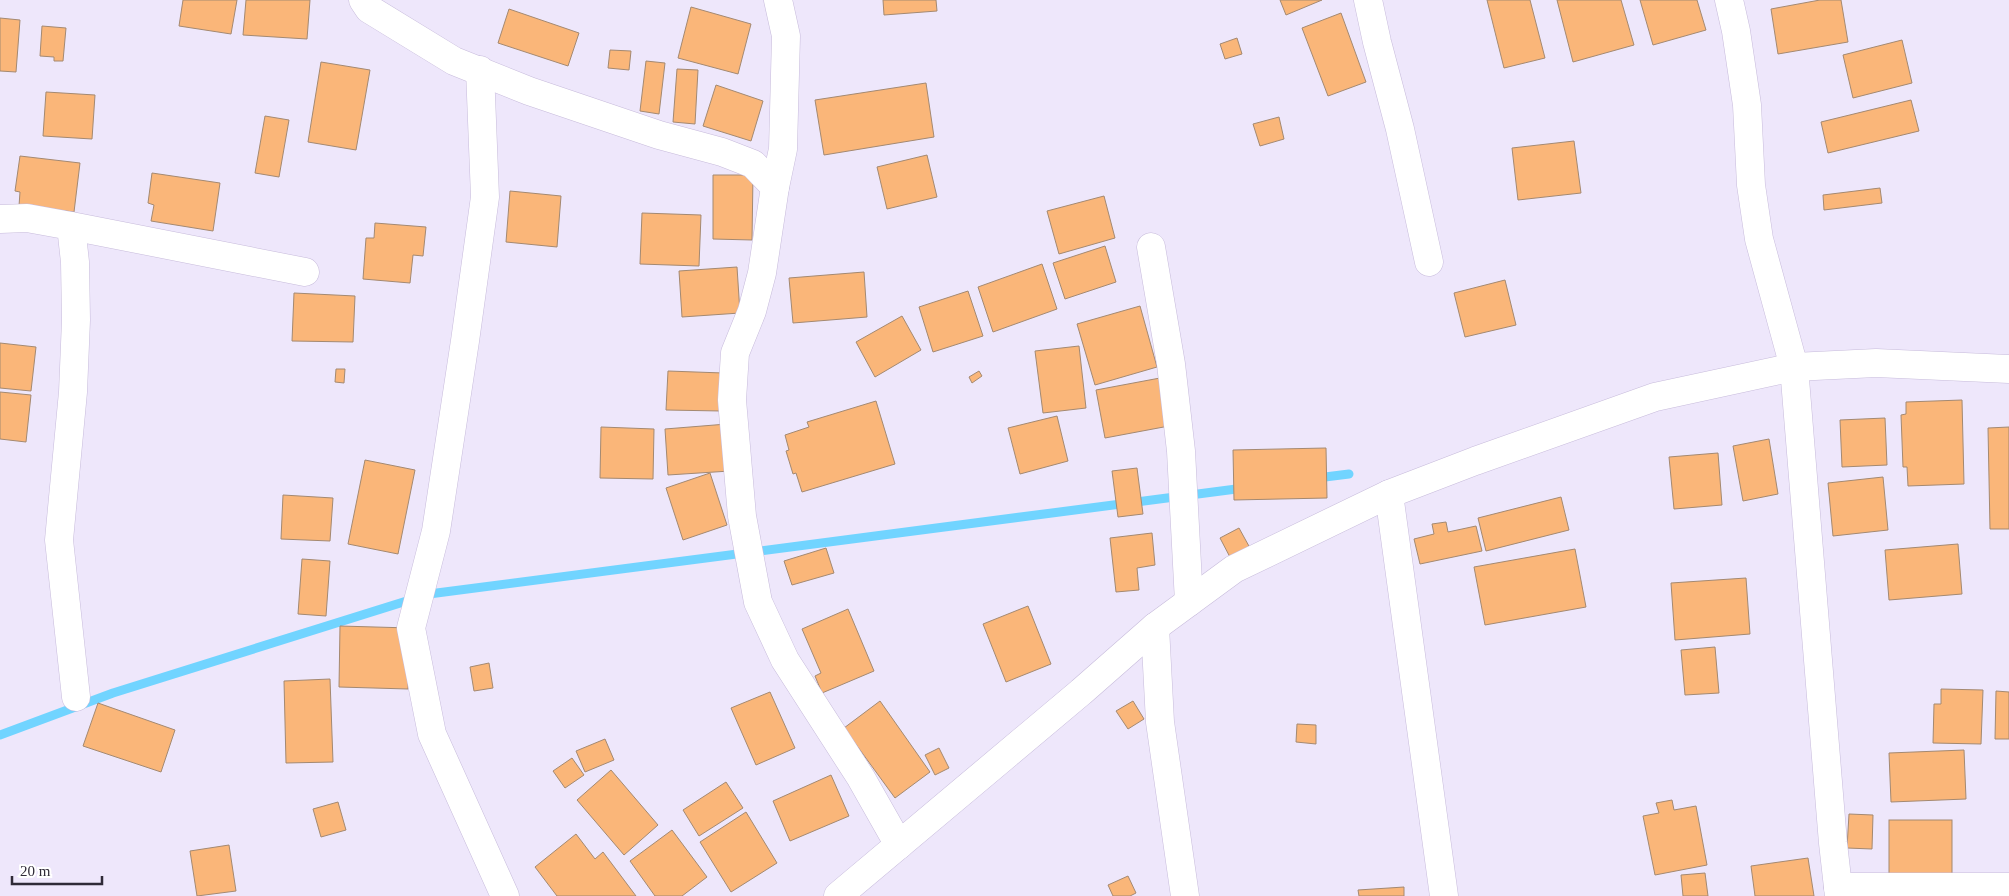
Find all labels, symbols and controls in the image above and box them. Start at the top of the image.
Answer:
scale bar [12,854,102,886]
text: 20 m [20,863,51,879]

